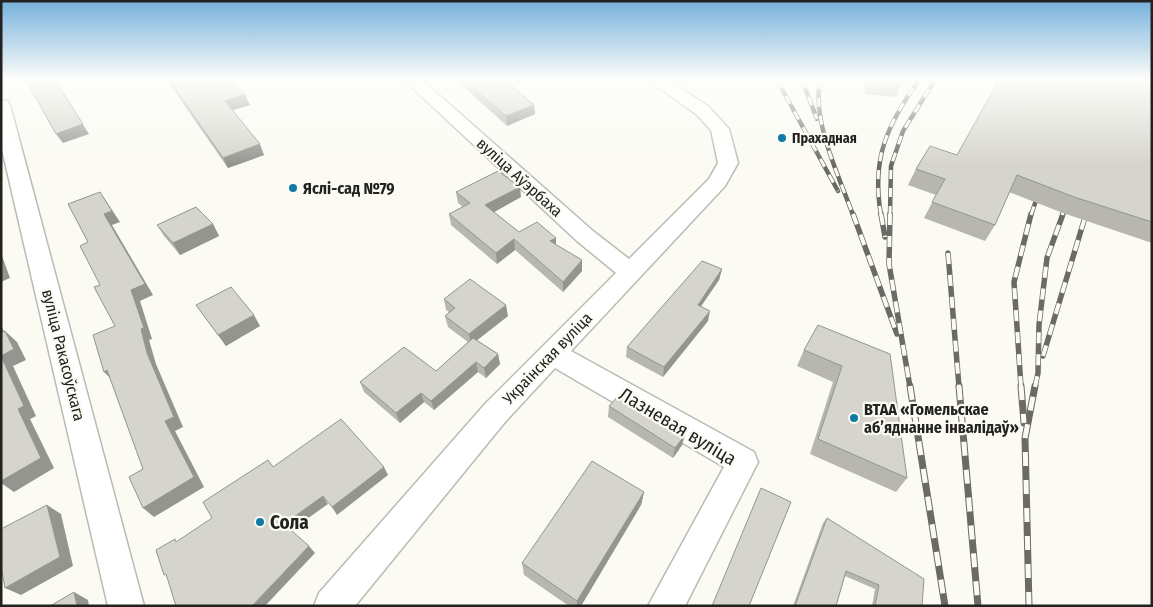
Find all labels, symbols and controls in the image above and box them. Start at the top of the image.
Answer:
place label: Прахадная [792,130,857,147]
marker: Прахадная [776,132,788,144]
street label: вуліца Аўэрбаха [473,134,567,221]
place label: Яслі-сад №79 [303,179,395,198]
marker: Яслі-сад №79 [287,182,299,194]
street label: вуліца Ракасоўскага [38,287,89,423]
street label: Украінская вуліца [498,308,596,409]
street label: Лазневая вуліца [615,382,740,470]
place label: ВТАА «Гомельскае абʼяднанне інвалідаў» [864,400,1019,437]
marker: ВТАА «Гомельскае абʼяднанне інвалідаў» [848,412,860,424]
place label: Сола [270,511,309,534]
marker: Сола [254,516,266,528]

